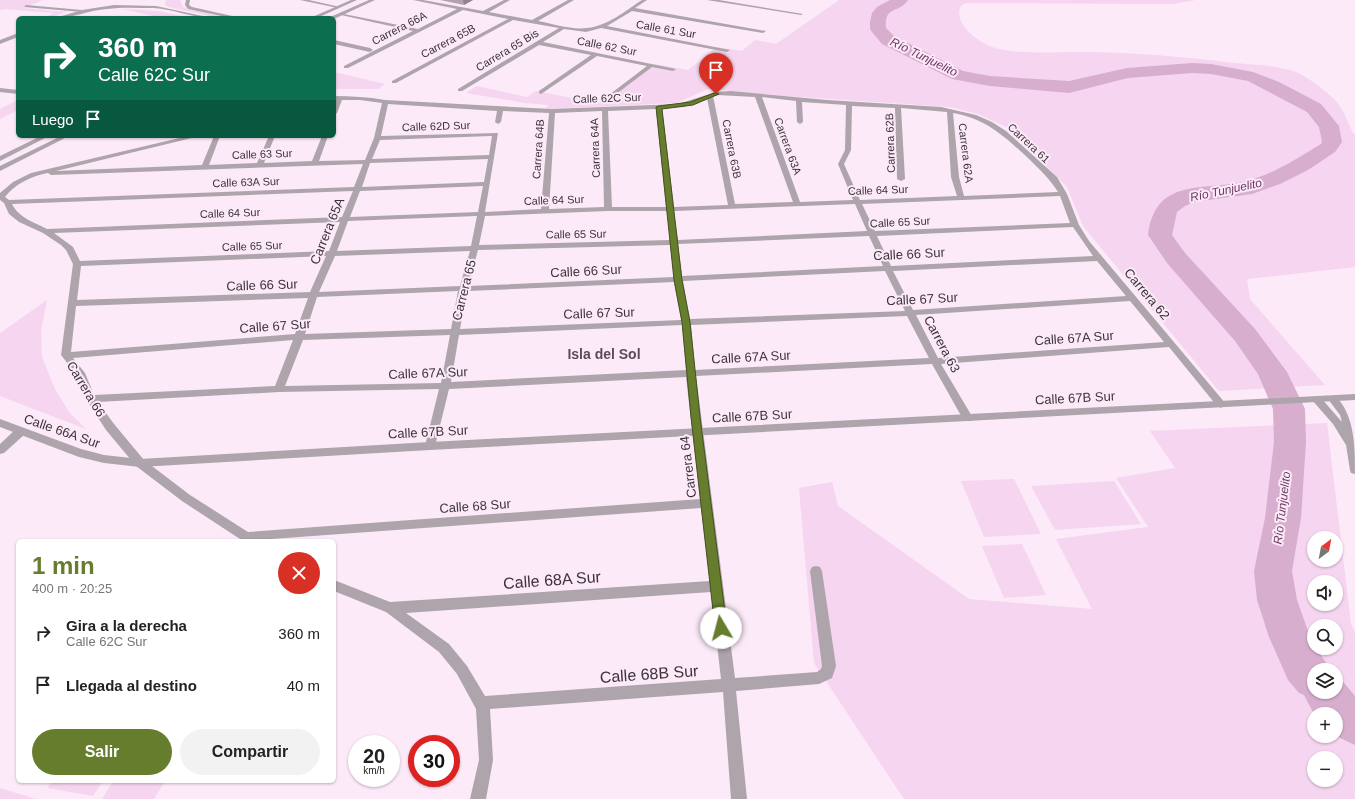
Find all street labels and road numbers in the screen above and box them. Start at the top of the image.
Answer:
street label: Carrera 66A [370,9,429,47]
street label: Calle 61 Sur [635,18,697,40]
street label: Carrera 65B [419,22,477,60]
street label: Carrera 65 Bis [474,26,541,73]
street label: Calle 62 Sur [576,34,638,58]
street label: Calle 62C Sur [573,91,642,105]
street label: Carrera 62B [883,113,897,173]
street label: Carrera 63A [772,116,804,177]
street label: Carrera 64A [588,117,602,178]
street label: Carrera 63B [720,118,744,180]
street label: Calle 62D Sur [402,119,471,133]
street label: Carrera 64B [530,119,546,179]
street label: Carrera 61 [1006,121,1052,165]
street label: Carrera 62A [956,123,976,184]
street label: Calle 63 Sur [232,147,293,161]
street label: Calle 63A Sur [212,175,280,189]
street label: Calle 64 Sur [848,183,909,197]
street label: Calle 64 Sur [524,193,585,207]
street label: Carrera 65A [307,195,347,267]
street label: Calle 64 Sur [200,206,261,220]
street label: Calle 65 Sur [869,214,931,230]
street label: Calle 65 Sur [546,227,607,241]
street label: Calle 65 Sur [222,239,283,253]
street label: Calle 66 Sur [873,245,946,263]
street label: Carrera 65 [449,258,479,322]
street label: Calle 66 Sur [550,262,623,280]
street label: Carrera 62 [1121,265,1173,323]
street label: Calle 66 Sur [226,276,299,294]
street label: Calle 67 Sur [886,290,959,308]
street label: Calle 67 Sur [563,304,636,322]
street label: Carrera 63 [921,313,963,375]
street label: Calle 67 Sur [239,316,312,336]
street label: Calle 67A Sur [1034,328,1115,348]
street label: Calle 67A Sur [711,347,792,367]
street label: Carrera 66 [64,359,108,419]
street label: Calle 67A Sur [388,364,469,382]
street label: Calle 67B Sur [1035,388,1116,408]
street label: Calle 67B Sur [712,406,793,426]
street label: Calle 66A Sur [22,411,103,451]
street label: Calle 67B Sur [388,422,469,442]
street label: Carrera 64 [677,435,699,499]
street label: Calle 68 Sur [439,496,512,516]
street label: Calle 68A Sur [503,568,602,592]
street label: Calle 68B Sur [599,662,700,686]

